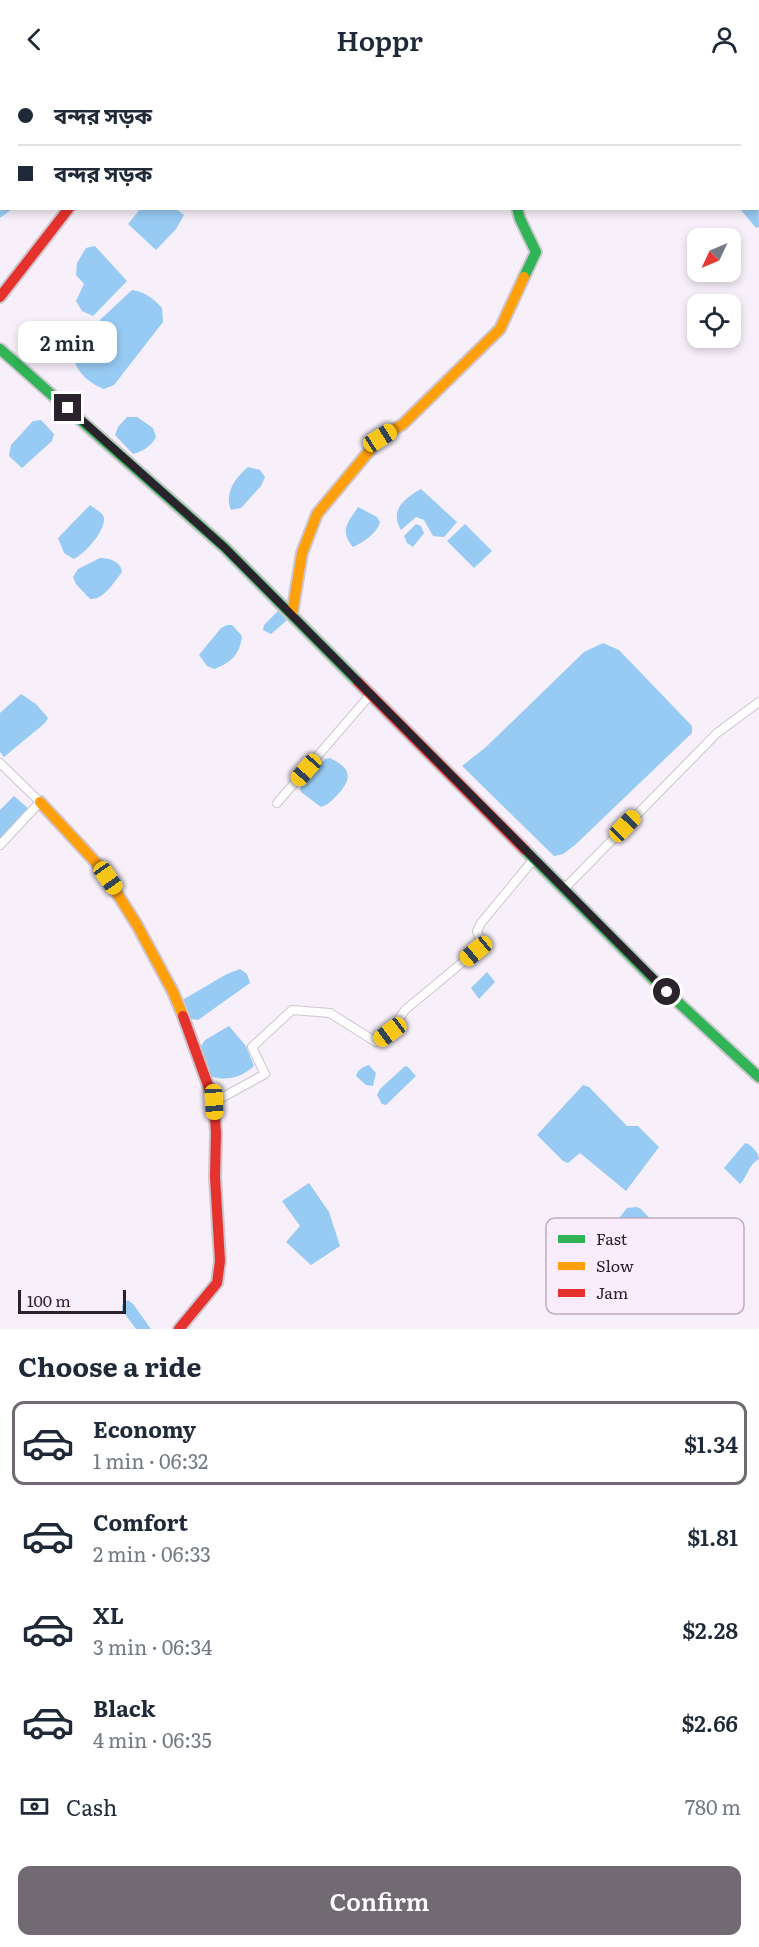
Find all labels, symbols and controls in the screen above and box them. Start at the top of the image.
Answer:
text: Hoppr [336,19,423,59]
icon: back [18,23,51,56]
icon: person [708,23,741,56]
text: বন্দর সড়ক [54,98,152,131]
text: বন্দর সড়ক [54,156,152,189]
north arrow [687,228,741,282]
map controls [687,228,741,348]
button: locate [687,294,741,348]
callout: 2 min [19,321,118,363]
text: 2 min [40,327,95,357]
route end [54,394,81,421]
car [360,421,400,455]
car [287,751,325,789]
car [606,807,644,845]
car [90,858,126,898]
car [456,933,496,969]
route start [653,978,680,1005]
car [370,1014,410,1050]
car [204,1084,224,1120]
legend [546,1218,744,1314]
text: Fast [596,1226,628,1250]
text: Slow [596,1253,634,1277]
text: Jam [596,1280,629,1304]
scale bar [18,1287,126,1314]
text: 100 m [27,1288,71,1312]
text: Choose a ride [18,1345,201,1385]
text: Economy [93,1412,196,1445]
icon: car [21,1416,75,1470]
text: $1.34 [684,1427,738,1460]
text: 1 min · 06:32 [93,1445,208,1475]
text: Comfort [93,1505,188,1538]
icon: car [21,1509,75,1563]
text: $1.81 [687,1520,738,1553]
text: 2 min · 06:33 [93,1538,211,1568]
text: XL [93,1598,124,1631]
icon: car [21,1602,75,1656]
text: $2.28 [682,1613,738,1646]
text: 3 min · 06:34 [93,1631,212,1661]
text: Black [93,1691,155,1724]
icon: car [21,1695,75,1749]
text: $2.66 [682,1706,738,1739]
text: 4 min · 06:35 [93,1724,212,1754]
icon: cash [18,1790,51,1823]
text: Cash [66,1790,117,1823]
text: 780 m [685,1791,741,1821]
button: Confirm [18,1866,741,1935]

